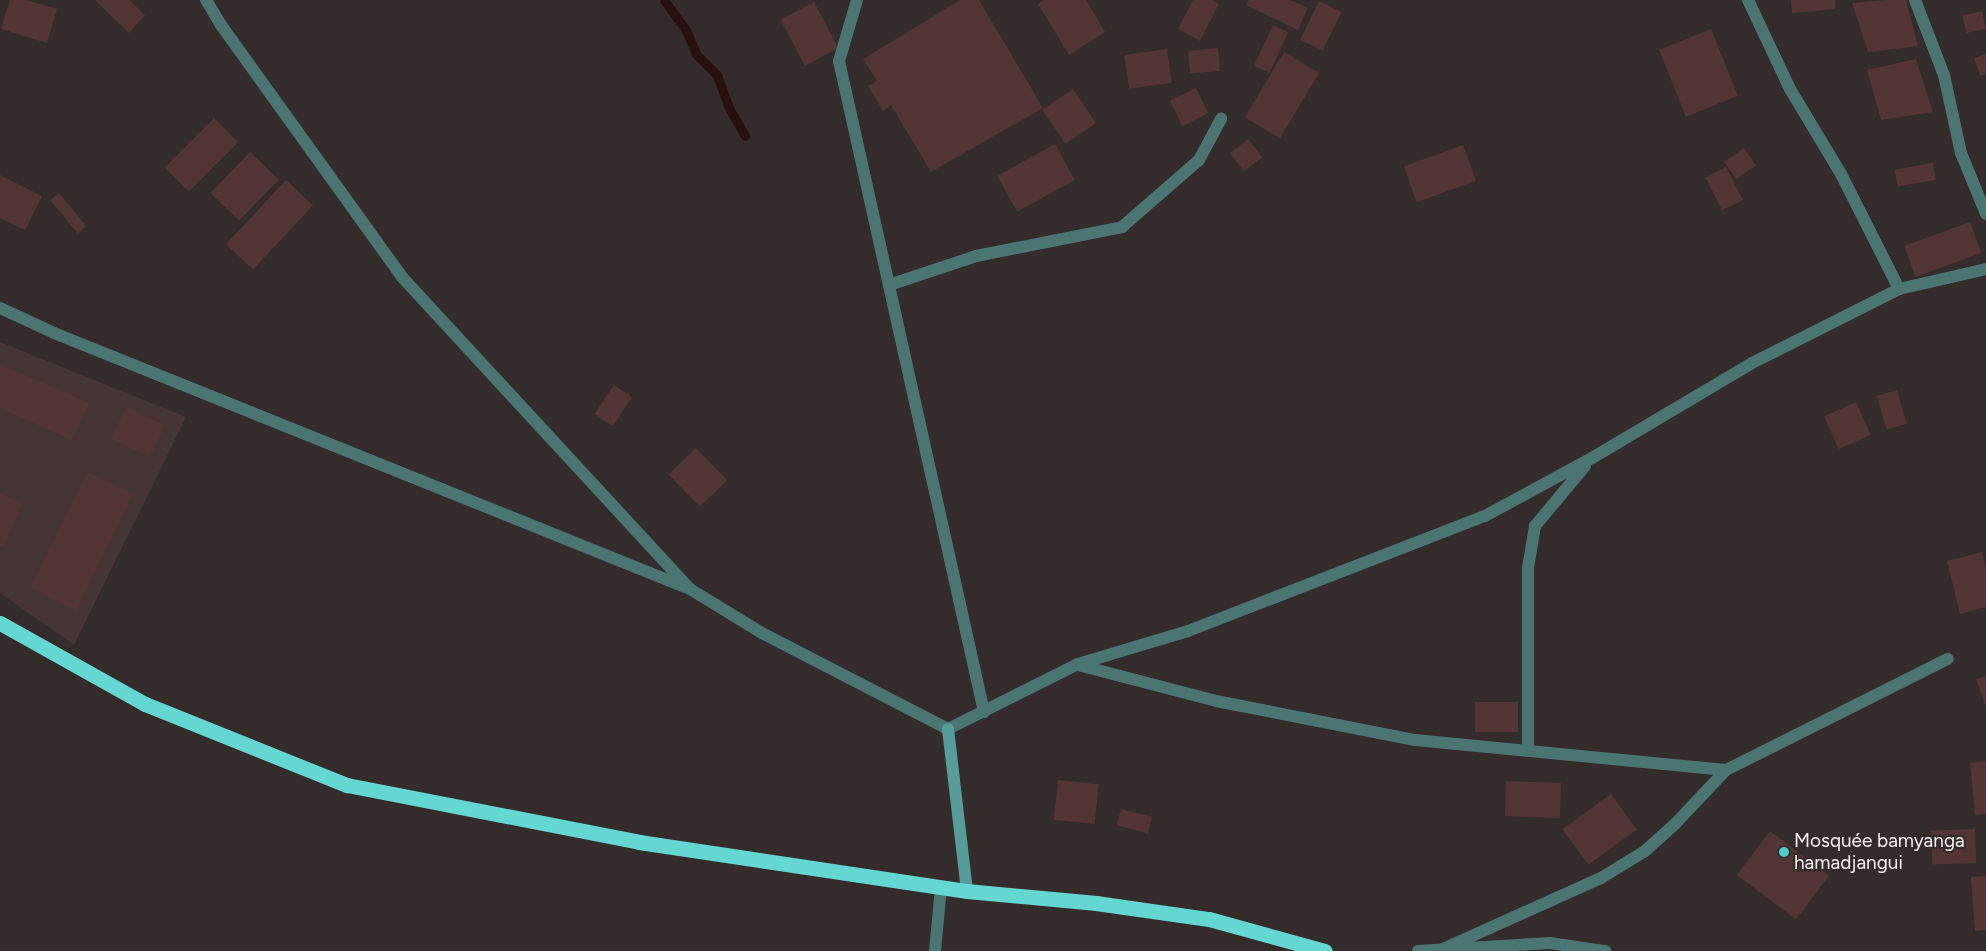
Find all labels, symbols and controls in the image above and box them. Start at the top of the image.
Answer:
place label: Mosquée bamyanga hamadjangui [1794,830,1965,874]
marker: Mosquée bamyanga hamadjangui [1778,846,1790,858]

